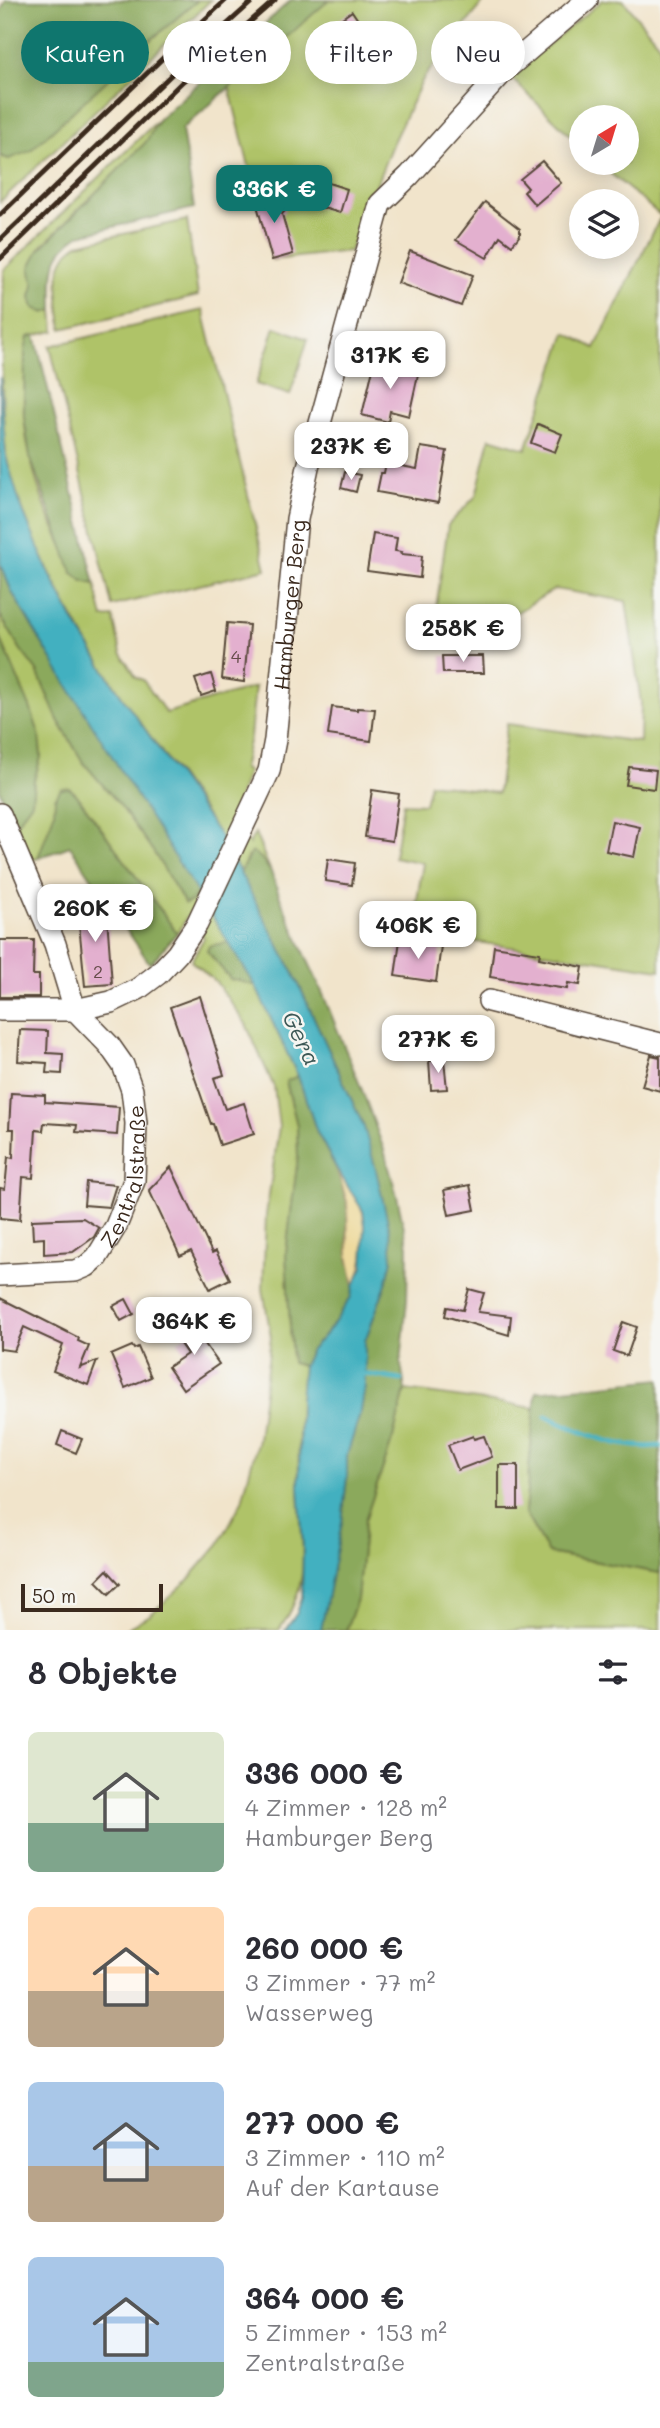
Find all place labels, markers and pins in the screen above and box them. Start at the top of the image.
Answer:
pin: 336K € [217,166,331,225]
pin: 317K € [333,332,447,391]
pin: 237K € [294,422,408,482]
pin: 258K € [406,604,520,664]
pin: 260K € [38,884,152,944]
pin: 406K € [361,902,475,961]
pin: 277K € [381,1016,495,1075]
pin: 364K € [137,1298,251,1357]

